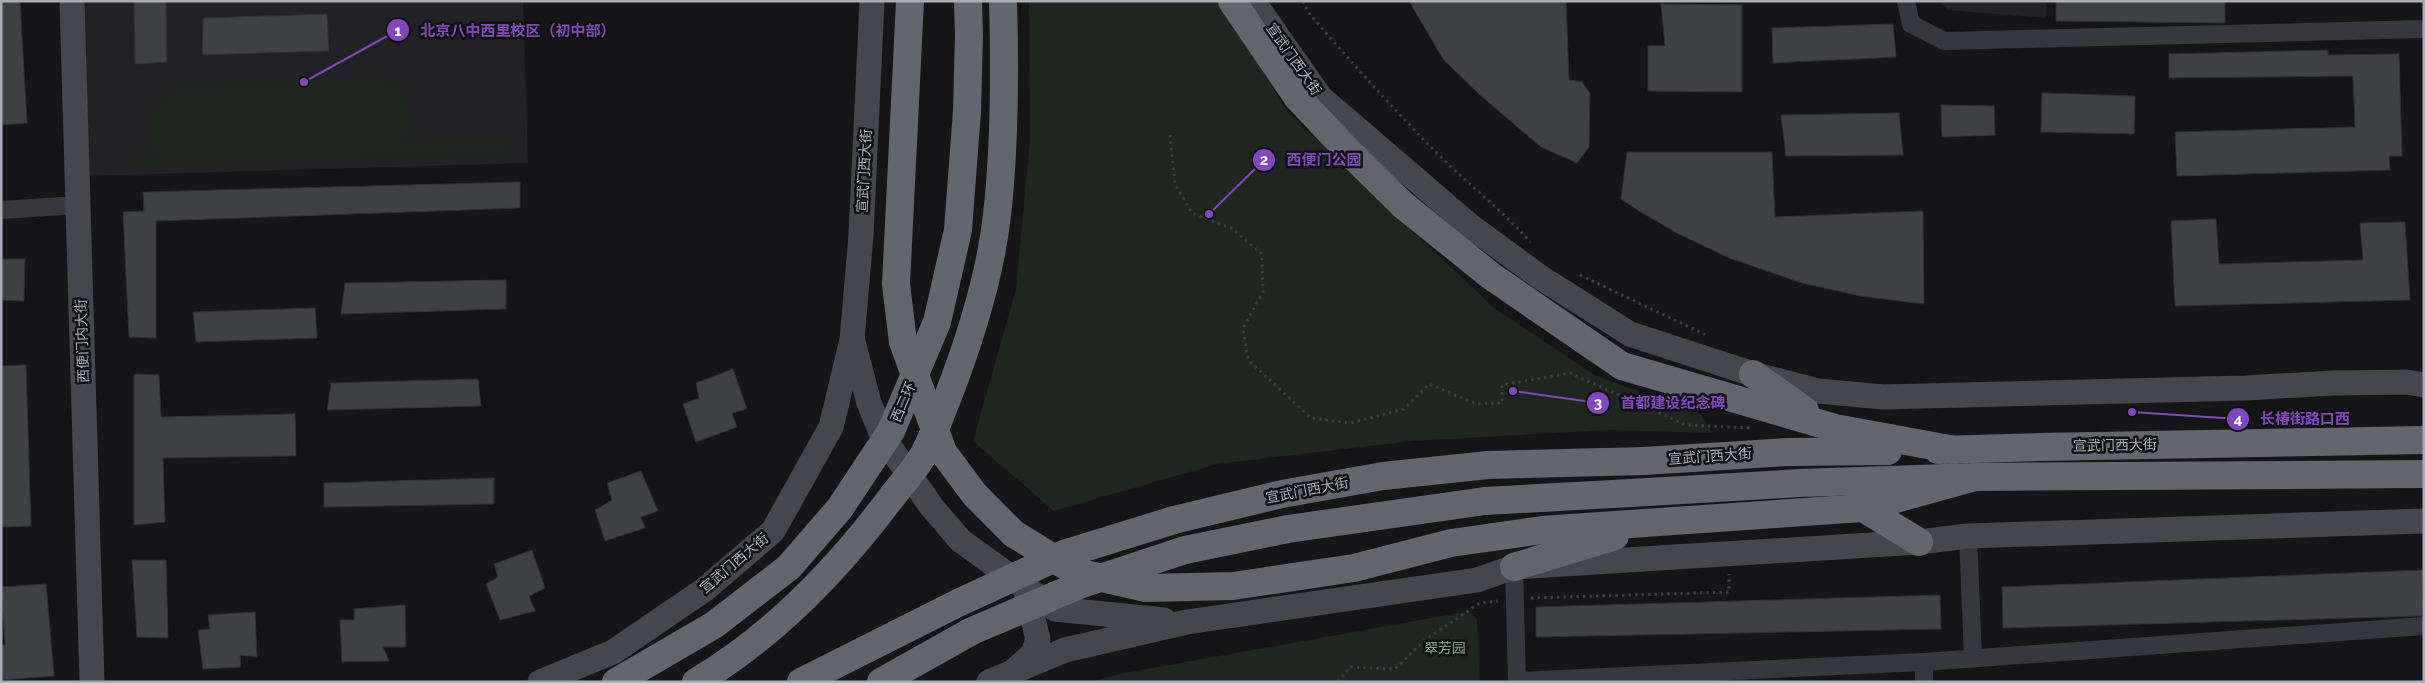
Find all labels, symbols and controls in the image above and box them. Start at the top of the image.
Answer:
callout: 北京八中西里校区（初中部） [386,15,626,45]
street label: 宣武门西大街 [1263,20,1325,98]
text: 1 [394,22,402,40]
text: 北京八中西里校区（初中部） [420,22,616,40]
street label: 宣武门西大街 [854,129,874,213]
callout: 西便门公园 [1252,145,1372,175]
text: 2 [1260,151,1268,169]
text: 西便门公园 [1286,151,1362,169]
street label: 西便门内大街 [73,299,91,383]
street label: 西二环 [887,380,919,424]
callout: 首都建设纪念碑 [1585,388,1735,418]
text: 3 [1594,394,1602,412]
text: 首都建设纪念碑 [1620,394,1726,412]
callout: 长椿街路口西 [2225,404,2360,434]
text: 4 [2234,410,2243,428]
text: 长椿街路口西 [2260,410,2350,428]
street label: 宣武门西大街 [2073,436,2157,454]
street label: 宣武门西大街 [1668,445,1752,467]
street label: 宣武门西大街 [1264,474,1350,506]
street label: 宣武门西大街 [697,530,771,596]
park label: 翠芳园 [1424,640,1466,656]

